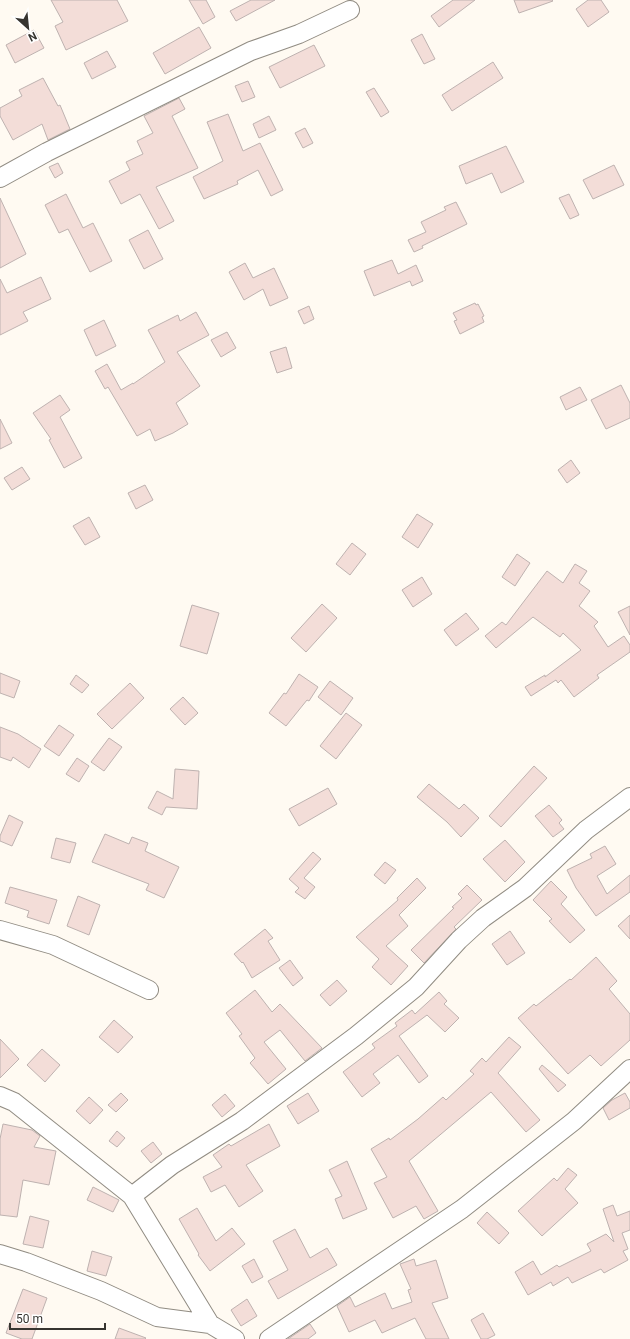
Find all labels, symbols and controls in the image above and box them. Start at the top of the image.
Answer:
north arrow [8,8,48,48]
text: N [26,29,39,44]
scale bar [10,1305,105,1331]
text: 50 m [16,1312,43,1326]

